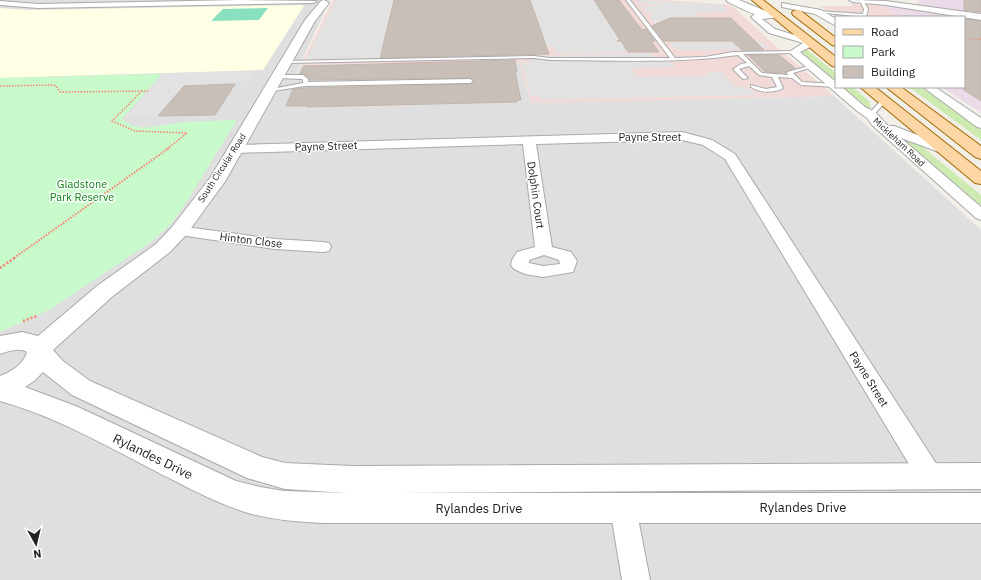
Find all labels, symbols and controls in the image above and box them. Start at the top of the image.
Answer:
legend [835,16,965,88]
text: Road [871,24,899,39]
text: Park [871,44,896,59]
text: Building [871,64,916,79]
street label: Mickleham Road [871,115,928,168]
street label: Payne Street [619,130,682,144]
street label: South Circular Road [195,131,248,204]
street label: Payne Street [294,138,358,154]
street label: Dolphin Court [524,160,548,230]
park label: Gladstone Park Reserve [50,177,114,204]
street label: Hinton Close [219,229,283,251]
street label: Payne Street [846,349,892,410]
street label: Rylandes Drive [110,430,196,483]
street label: Rylandes Drive [760,499,846,516]
street label: Rylandes Drive [436,500,522,517]
north arrow [16,524,56,564]
text: N [32,546,42,561]

